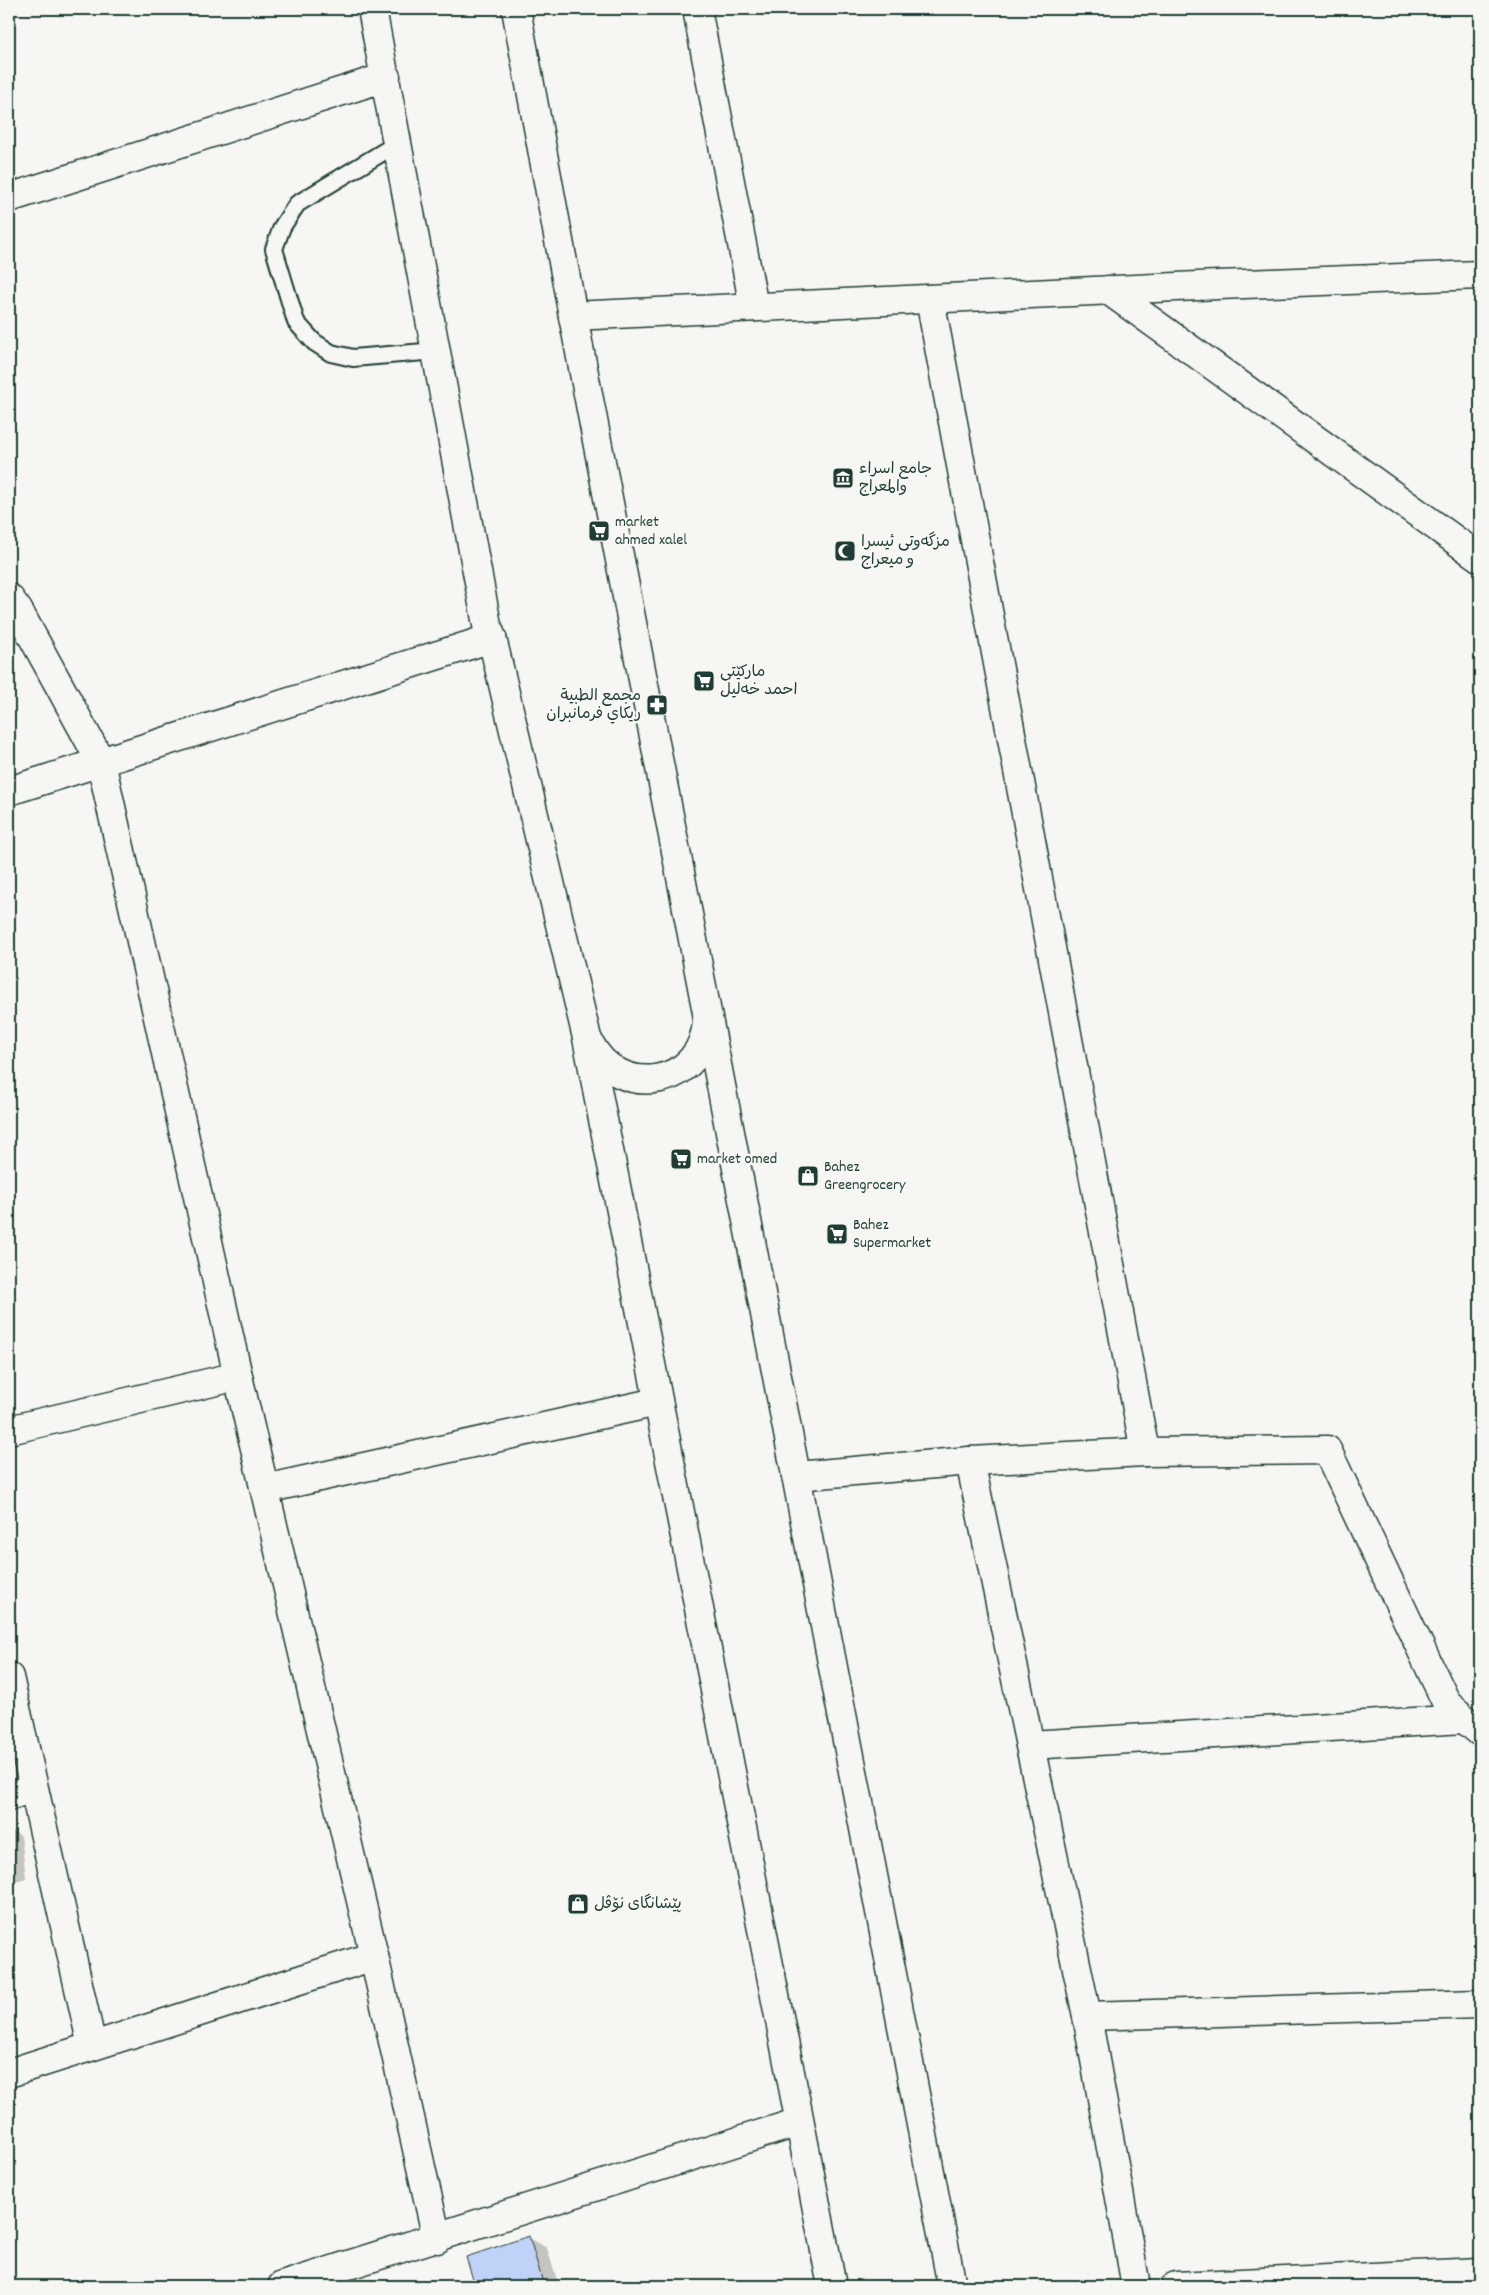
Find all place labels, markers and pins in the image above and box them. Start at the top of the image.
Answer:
place label: جامع اسراء والمعراج [859,458,932,499]
museum icon: جامع اسراء والمعراج [831,466,855,490]
place label: market ahmed xalel [615,511,687,552]
supermarket icon: market ahmed xalel [587,519,611,543]
place label: مزگەوتی ئیسرا و میعراج [861,531,950,572]
mosque icon: مزگەوتی ئیسرا و میعراج [833,539,857,563]
place label: مارکێتی احمد خەلیل [720,661,798,702]
supermarket icon: مارکێتی احمد خەلیل [692,669,716,693]
place label: مجمع الطبية ريكاي فرمانبران [546,685,641,726]
pharmacy icon: مجمع الطبية ريكاي فرمانبران [645,693,669,717]
supermarket icon: market omed [669,1147,693,1171]
place label: market omed [697,1148,777,1171]
place label: Bahez Greengrocery [824,1156,906,1197]
shop icon: Bahez Greengrocery [796,1164,820,1188]
place label: Bahez Supermarket [853,1214,931,1255]
supermarket icon: Bahez Supermarket [825,1222,849,1246]
shop icon: پێشانگای نۆڤل [566,1892,590,1916]
place label: پێشانگای نۆڤل [594,1893,682,1916]

